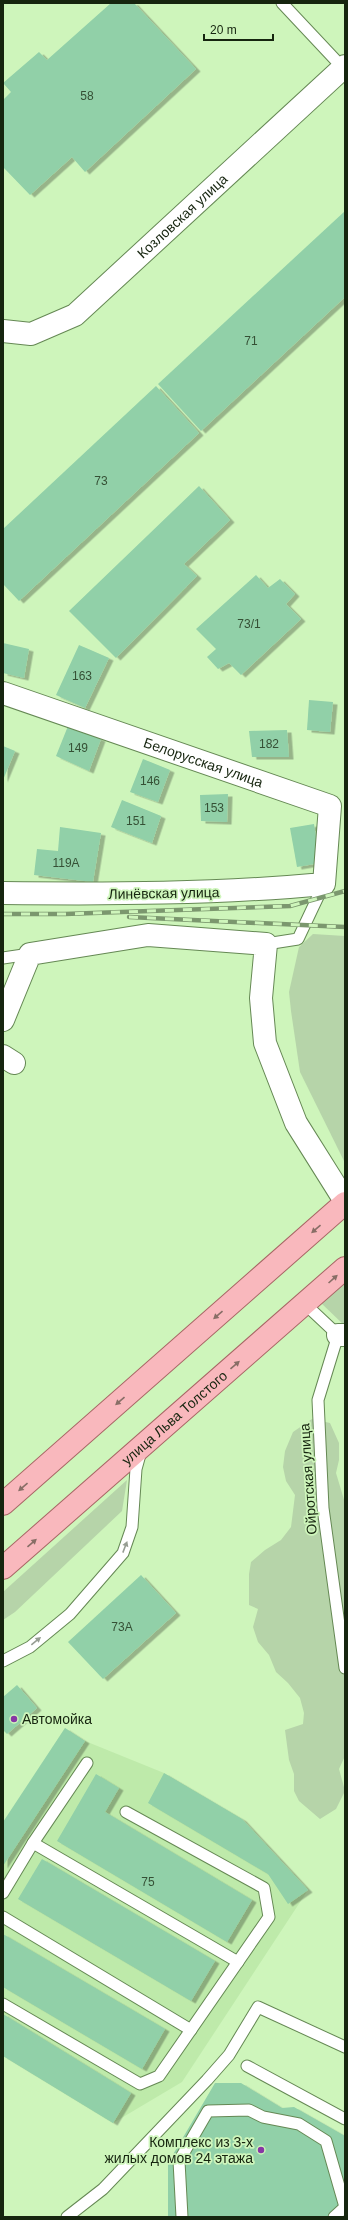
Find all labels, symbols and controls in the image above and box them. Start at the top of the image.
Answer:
scale bar [204,16,273,42]
text: 20 m [210,23,237,37]
house number: 58 [80,89,94,103]
street label: Козловская улица [134,170,231,262]
house number: 71 [244,334,258,348]
house number: 73 [94,474,108,488]
house number: 73/1 [237,617,261,631]
house number: 163 [72,669,92,683]
street label: Белорусская улица [142,734,265,790]
house number: 182 [259,737,279,751]
house number: 149 [68,741,88,755]
house number: 146 [140,774,160,788]
house number: 153 [204,801,224,815]
house number: 151 [126,814,146,828]
house number: 119А [52,856,80,870]
street label: Линёвская улица [108,884,220,902]
one-way arrow [310,1225,321,1234]
one-way arrow [328,1274,338,1283]
one-way arrow [213,1310,223,1320]
one-way arrow [230,1360,241,1369]
street label: улица Льва Толстого [119,1367,230,1468]
one-way arrow [115,1396,126,1405]
street label: Ойротская улица [296,1423,320,1535]
one-way arrow [18,1482,28,1491]
one-way arrow [27,1538,38,1547]
one-way arrow [122,1541,128,1553]
house number: 73А [111,1620,133,1634]
one-way arrow [31,1637,42,1646]
place label: Автомойка [22,1711,92,1727]
marker: Автомойка [9,1714,19,1724]
house number: 75 [141,1875,155,1889]
place label: Комплекс из 3-х жилых домов 24 этажа [105,2134,253,2166]
marker: Комплекс из 3-х жилых домов 24 этажа [256,2145,266,2155]

